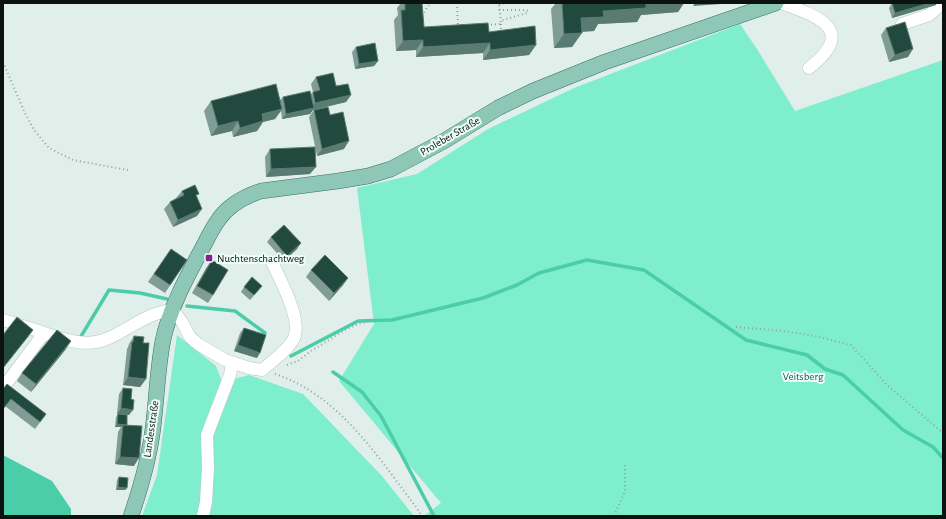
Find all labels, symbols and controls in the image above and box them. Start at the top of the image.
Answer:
street label: Proleber Straße [418,115,482,157]
marker: Nuchtenschachtweg [204,253,214,263]
place label: Nuchtenschachtweg [217,253,305,264]
park label: Veitsberg [783,371,824,382]
street label: Landesstraße [142,400,160,458]

